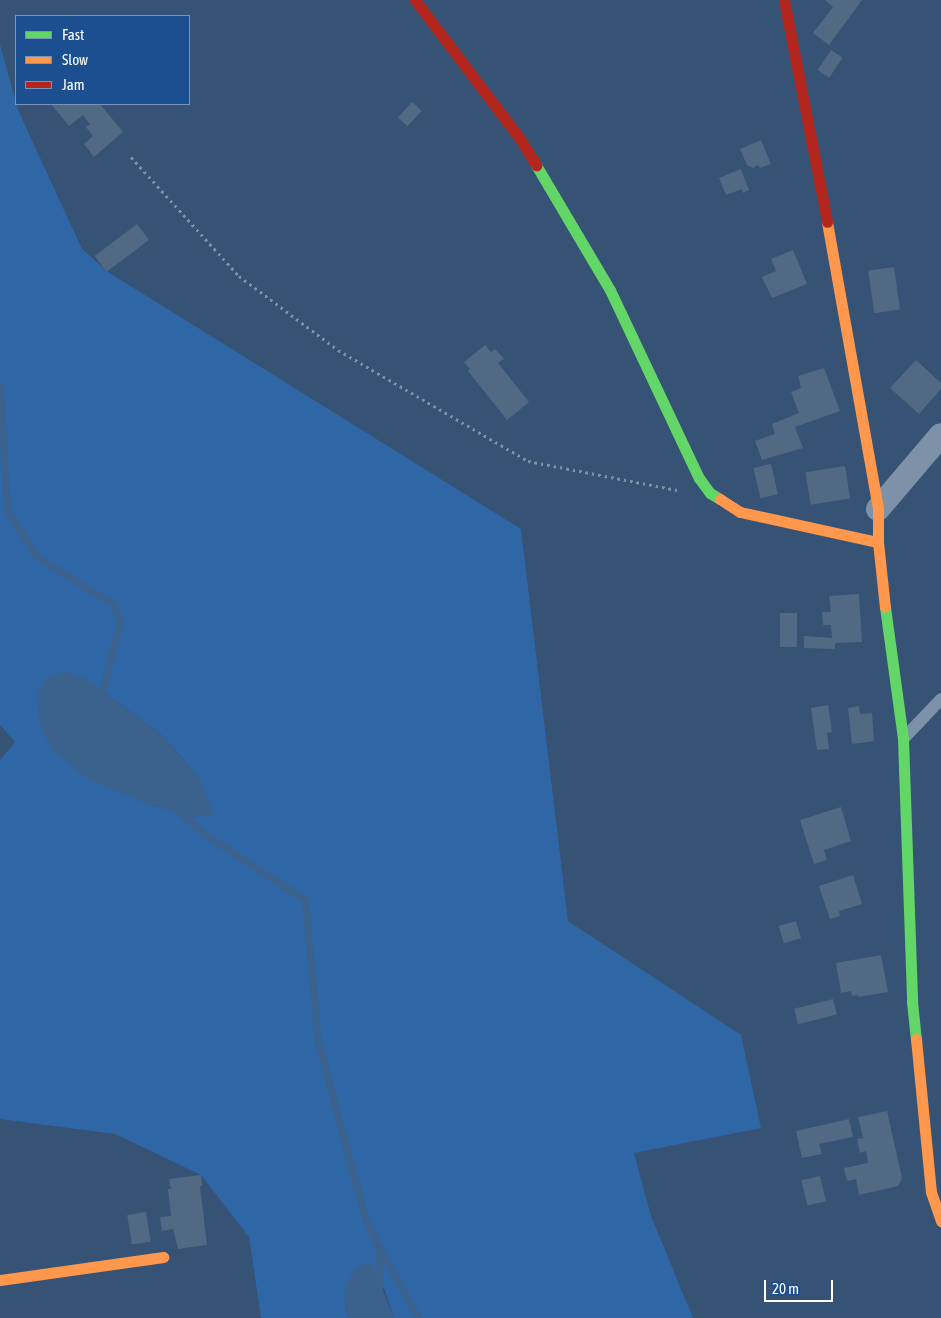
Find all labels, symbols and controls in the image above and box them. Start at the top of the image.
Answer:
legend [15,15,190,105]
text: Fast [62,26,84,43]
text: Slow [62,51,88,68]
text: Jam [62,76,85,93]
scale bar [766,1270,835,1302]
text: 20 m [772,1280,799,1297]

